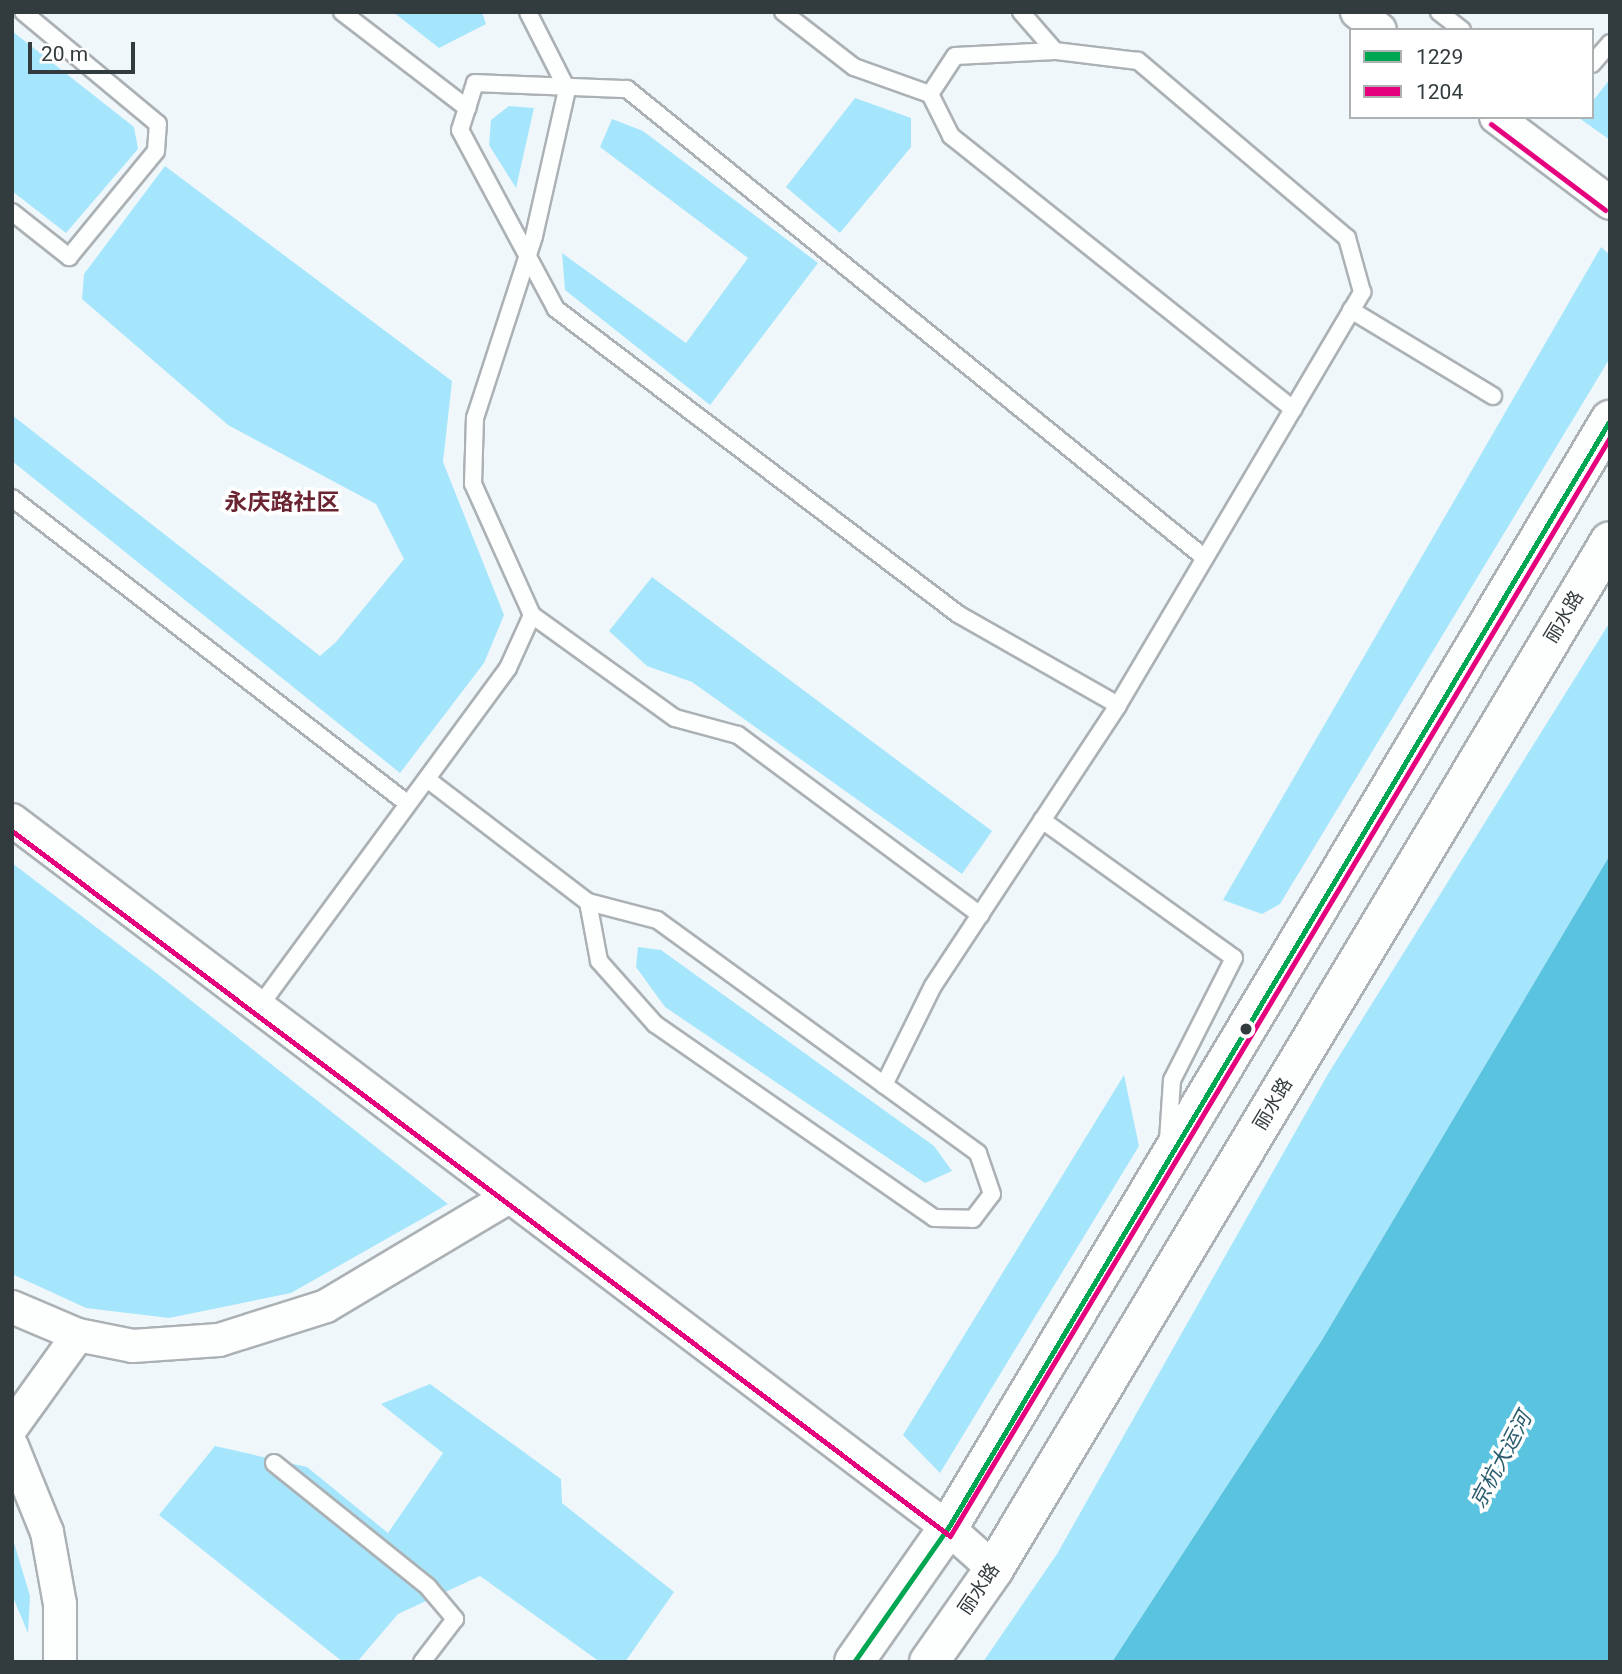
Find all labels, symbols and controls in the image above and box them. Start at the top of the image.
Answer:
scale bar [32,28,138,72]
legend [1349,28,1594,119]
text: 20 m [41,42,88,66]
text: 1229 [1416,45,1463,69]
text: 1204 [1416,80,1463,104]
district label: 永庆路社区 [225,489,339,517]
street label: 丽水路 [1540,587,1588,647]
unlabelled marker [1239,1022,1253,1036]
street label: 丽水路 [1249,1074,1297,1134]
water label: 京杭大运河 [1465,1408,1537,1512]
street label: 丽水路 [954,1559,1004,1619]

